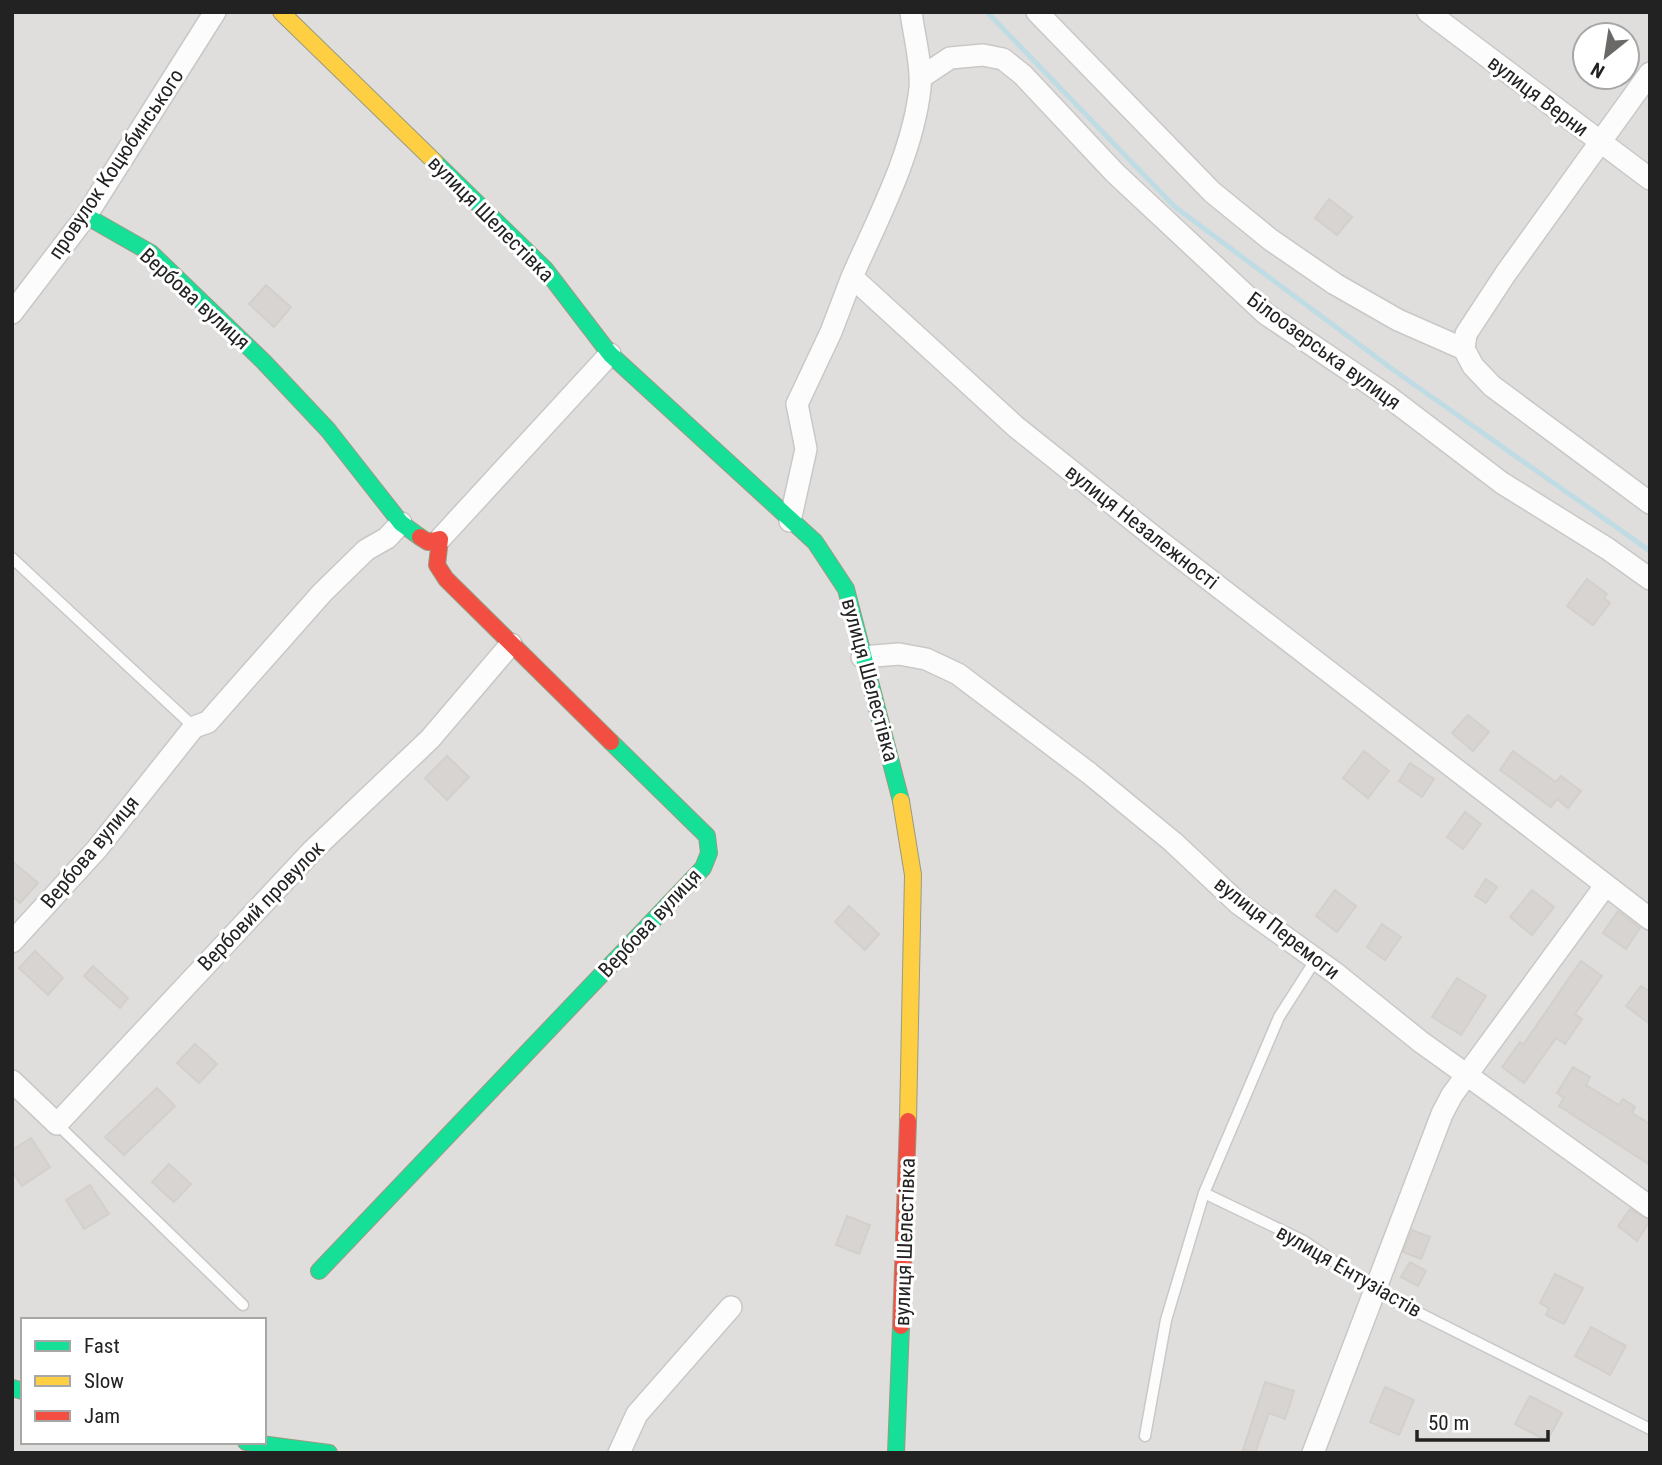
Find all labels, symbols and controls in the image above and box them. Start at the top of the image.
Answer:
north arrow [1571,21,1641,91]
street label: вулиця Верни [1483,51,1593,141]
text: N [1587,57,1609,83]
street label: провулок Коцюбинського [43,64,189,264]
street label: вулиця Шелестівка [423,151,559,287]
street label: Вербова вулиця [135,243,255,355]
street label: Білоозерська вулиця [1243,287,1405,415]
street label: вулиця Незалежності [1061,460,1223,594]
street label: вулиця Шелестівка [837,596,903,764]
street label: Вербова вулиця [36,791,144,913]
street label: Вербовий провулок [193,836,329,976]
street label: Вербова вулиця [594,864,706,982]
street label: вулиця Перемоги [1210,872,1344,984]
street label: вулиця Шелестівка [890,1158,920,1326]
street label: вулиця Ентузіастів [1272,1220,1426,1322]
legend [21,1318,266,1444]
text: Fast [84,1334,120,1358]
text: Slow [84,1369,124,1393]
scale bar [1417,1398,1548,1442]
text: Jam [84,1404,120,1428]
text: 50 m [1428,1411,1469,1435]

